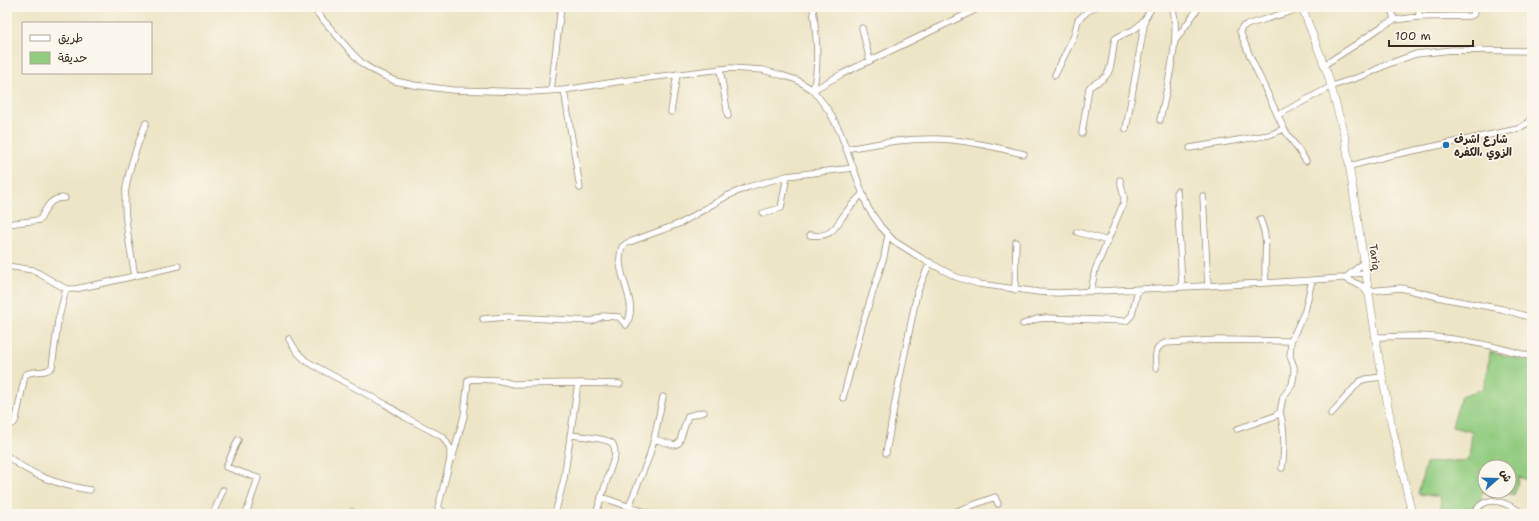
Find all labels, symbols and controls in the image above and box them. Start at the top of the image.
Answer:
legend [22,22,152,74]
scale bar [1389,22,1473,48]
text: 100 m [1395,28,1431,44]
text: طريق [58,30,83,46]
text: حديقة [58,50,87,66]
place label: شارع اشرف الزوي ،الكفره [1454,132,1512,161]
marker: شارع اشرف الزوي ،الكفره [1441,140,1451,150]
street label: Tariq [1365,243,1384,273]
north arrow [1477,459,1517,499]
text: ش [1497,467,1515,484]

